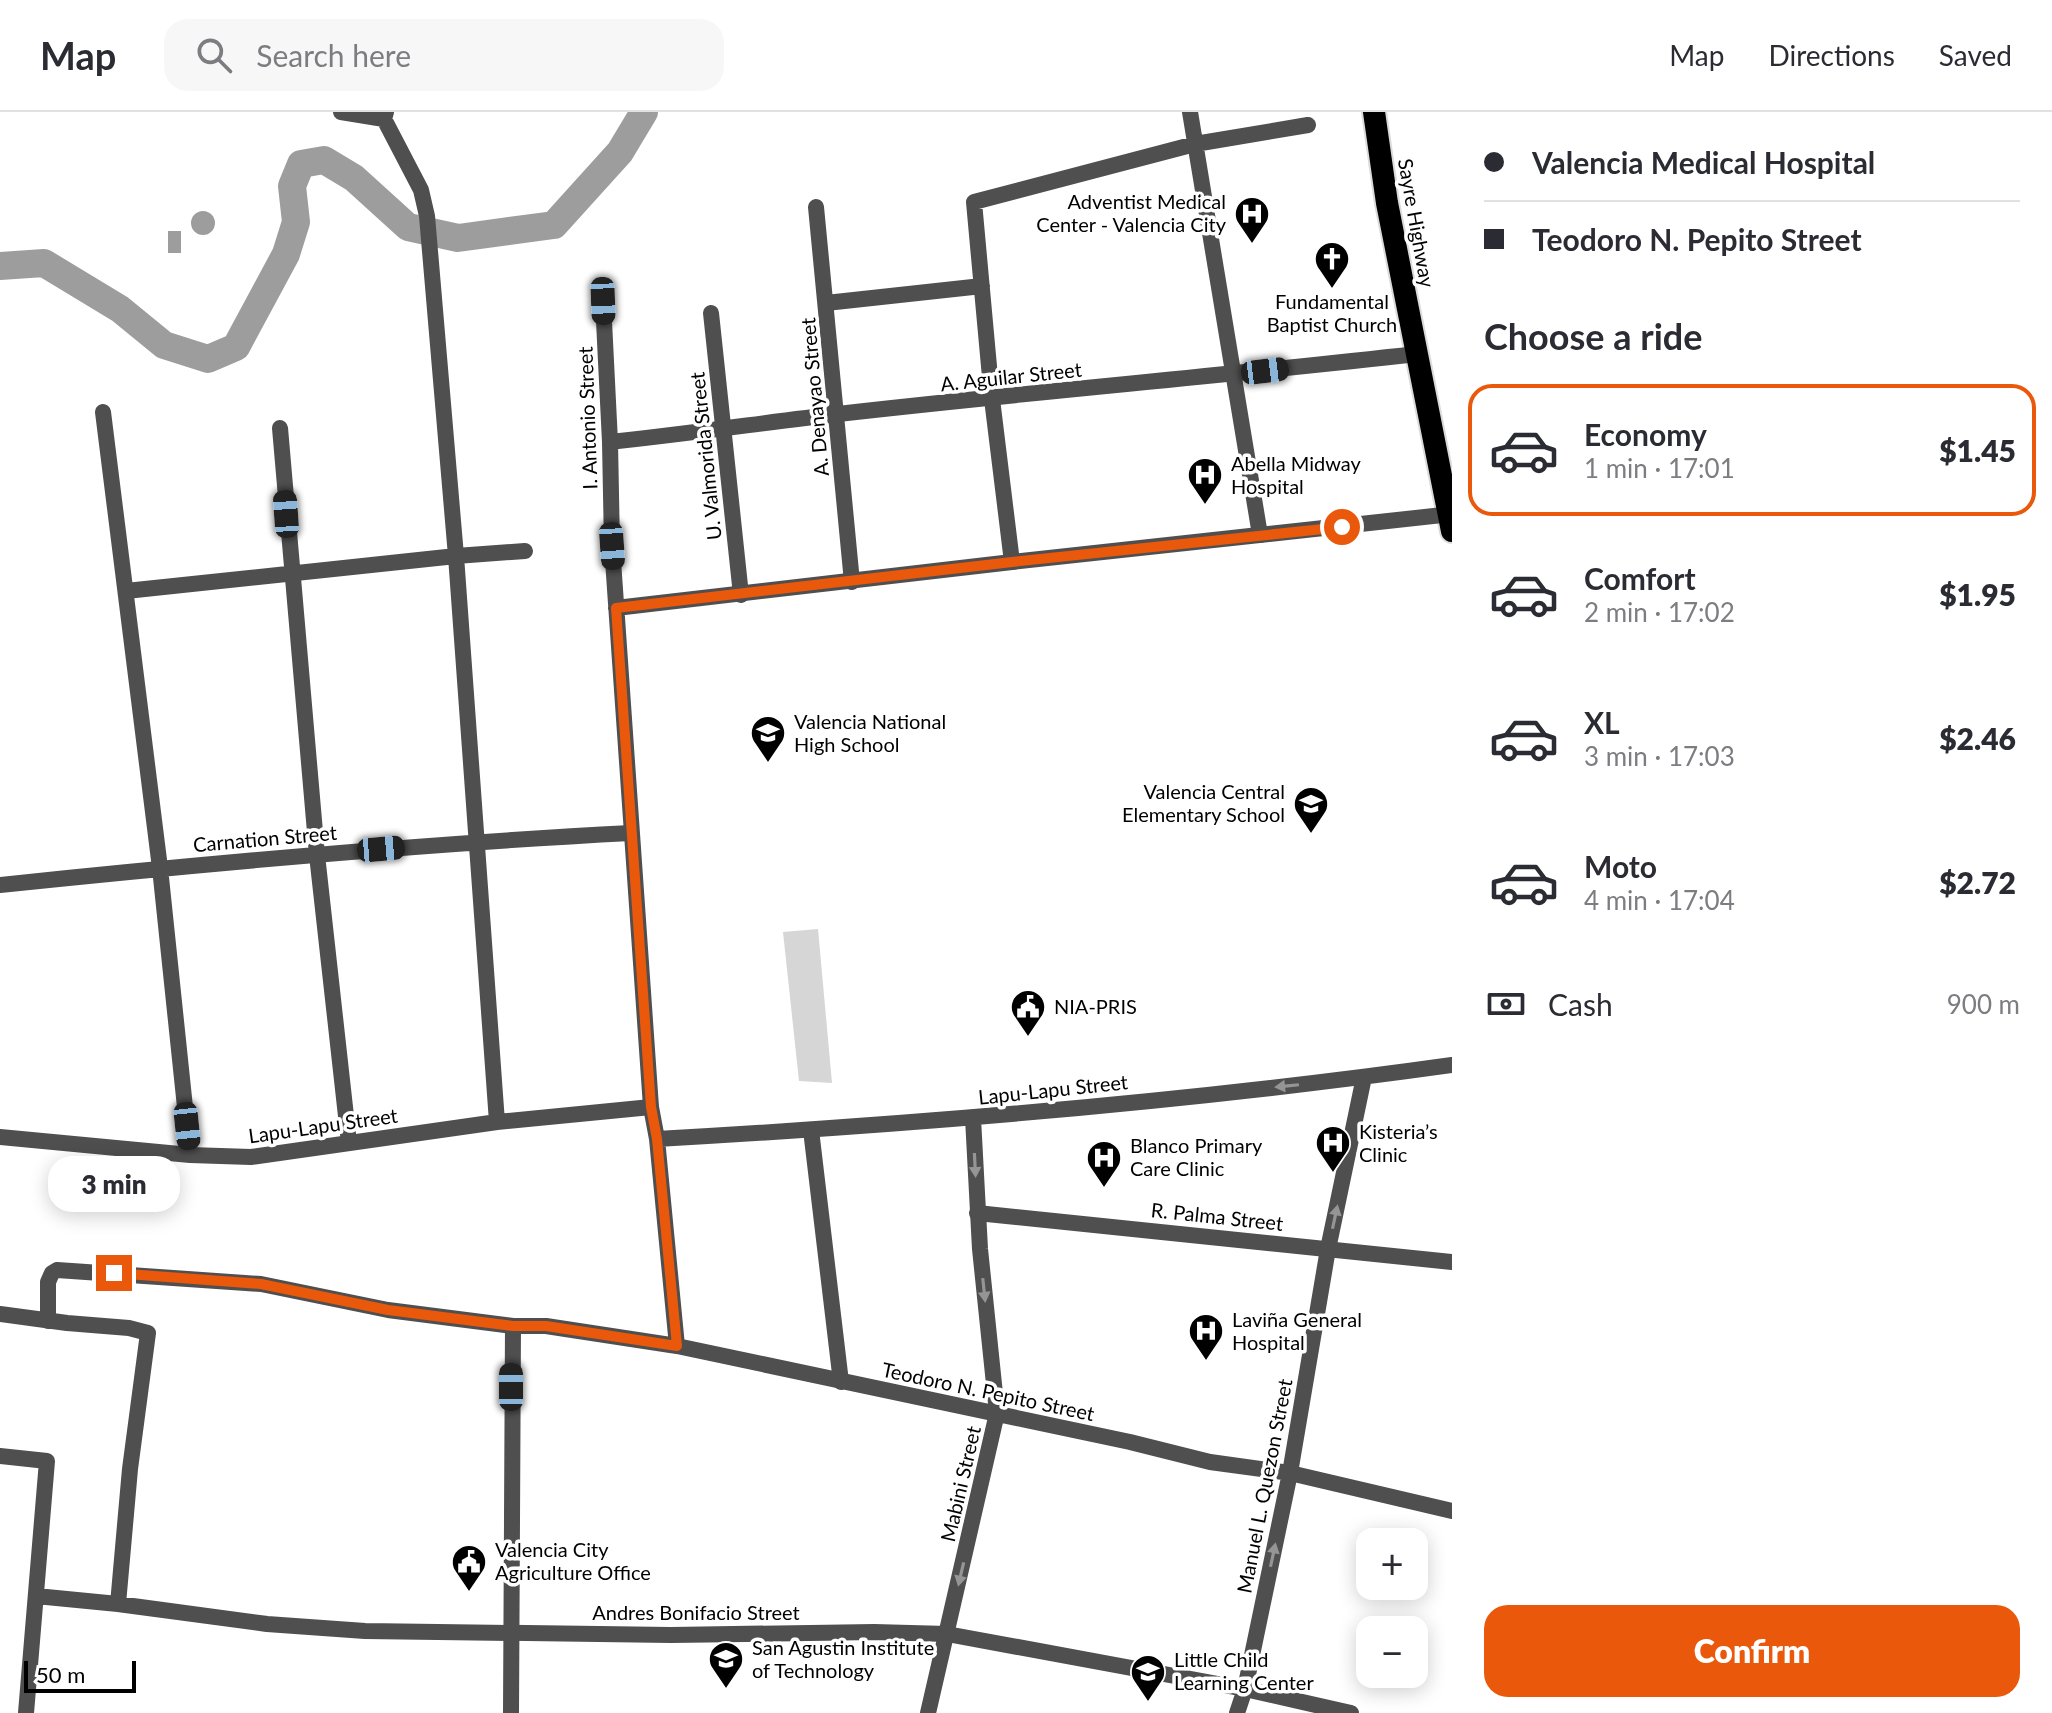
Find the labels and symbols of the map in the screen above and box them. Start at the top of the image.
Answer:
street label: Sayre Highway [1394,157,1440,290]
place label: Adventist Medical Center - Valencia City [1036,189,1227,236]
hospital icon: Adventist Medical Center - Valencia City [1233,195,1271,245]
church icon: Fundamental Baptist Church [1313,240,1351,290]
car [590,277,616,325]
place label: Fundamental Baptist Church [1267,289,1397,336]
street label: A. Denayao Street [795,317,833,477]
street label: I. Antonio Street [573,346,601,490]
car [1240,356,1290,386]
street label: A. Aguilar Street [939,357,1083,395]
street label: U. Valmorida Street [684,371,726,541]
place label: Abella Midway Hospital [1231,451,1361,498]
hospital icon: Abella Midway Hospital [1186,456,1224,506]
car [272,489,300,539]
route start [1324,509,1360,545]
car [598,521,626,571]
place label: Valencia National High School [794,709,946,756]
school or university icon: Valencia National High School [749,714,787,764]
place label: Valencia Central Elementary School [1122,779,1285,826]
school or university icon: Valencia Central Elementary School [1292,785,1330,835]
street label: Carnation Street [192,820,338,856]
car [356,835,406,863]
public building icon: NIA-PRIS [1009,988,1047,1038]
place label: NIA-PRIS [1054,994,1137,1018]
street label: Lapu-Lapu Street [977,1069,1129,1109]
one-way arrow [1274,1079,1299,1092]
car [173,1101,201,1151]
street label: Lapu-Lapu Street [247,1103,399,1147]
place label: Kisteria’s Clinic [1359,1119,1438,1166]
hospital icon: Kisteria’s Clinic [1314,1124,1352,1174]
place label: Blanco Primary Care Clinic [1130,1133,1263,1180]
hospital icon: Blanco Primary Care Clinic [1085,1139,1123,1189]
one-way arrow [968,1153,981,1178]
callout: 3 min [48,1157,180,1213]
street label: R. Palma Street [1150,1197,1284,1235]
one-way arrow [1329,1204,1342,1229]
route end [96,1255,132,1291]
one-way arrow [978,1278,991,1303]
place label: Laviña General Hospital [1232,1307,1362,1354]
hospital icon: Laviña General Hospital [1187,1312,1225,1362]
street label: Teodoro N. Pepito Street [880,1357,1097,1425]
car [499,1363,523,1411]
street label: Manuel L. Quezon Street [1231,1377,1297,1595]
street label: Mabini Street [935,1424,985,1544]
place label: Valencia City Agriculture Office [495,1537,651,1584]
one-way arrow [1267,1542,1280,1567]
public building icon: Valencia City Agriculture Office [450,1543,488,1593]
one-way arrow [954,1561,967,1586]
street label: Andres Bonifacio Street [592,1600,800,1624]
place label: San Agustin Institute of Technology [752,1635,934,1682]
school or university icon: San Agustin Institute of Technology [707,1640,745,1690]
place label: Little Child Learning Center [1174,1647,1314,1694]
school or university icon: Little Child Learning Center [1129,1653,1167,1703]
scale bar [24,1657,136,1693]

